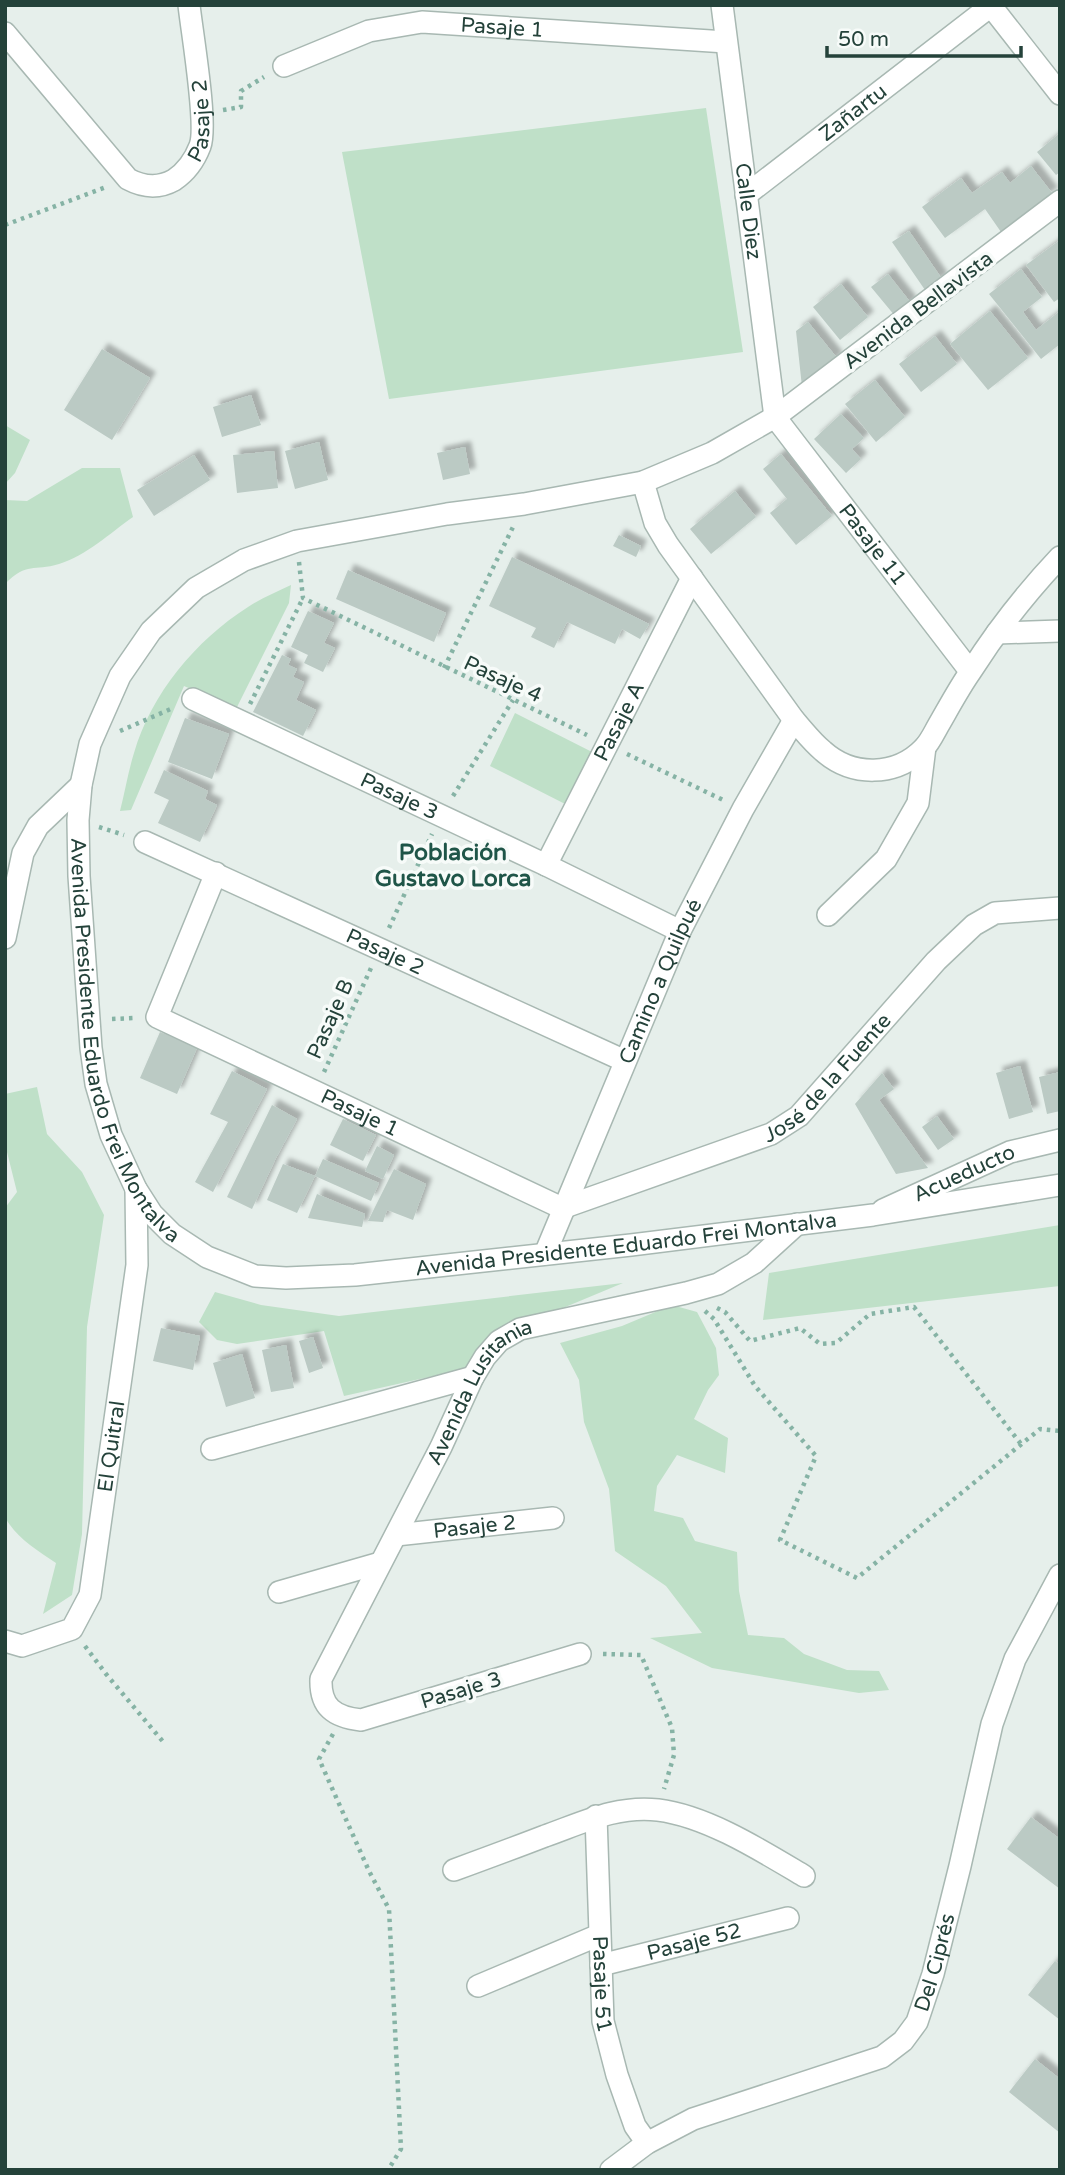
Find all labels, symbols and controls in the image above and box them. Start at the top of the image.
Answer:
street label: Pasaje 1 [460,13,544,43]
scale bar [827,14,1021,58]
text: 50 m [838,27,889,52]
street label: Pasaje 2 [182,78,215,167]
street label: Zañartu [814,79,892,147]
street label: Calle Diez [729,161,767,261]
street label: Avenida Bellavista [839,246,998,375]
street label: Pasaje 11 [833,499,912,591]
street label: Pasaje 4 [460,651,546,708]
street label: Pasaje A [589,678,650,766]
street label: Pasaje 3 [356,767,442,825]
street label: Avenida Presidente Eduardo Frei Montalva [65,837,184,1248]
district label: Población Gustavo Lorca [375,839,531,893]
street label: Camino a Quilpué [614,895,707,1068]
street label: Pasaje 2 [342,923,428,981]
street label: Pasaje B [302,976,359,1063]
street label: José de la Fuente [761,1009,897,1148]
street label: Pasaje 1 [317,1084,403,1142]
street label: Acueducto [909,1139,1019,1208]
street label: Avenida Presidente Eduardo Frei Montalva [414,1208,838,1281]
street label: Avenida Lusitania [422,1315,535,1469]
street label: El Quitral [93,1399,131,1494]
street label: Pasaje 2 [432,1510,517,1544]
street label: Pasaje 3 [418,1666,505,1715]
street label: Del Ciprés [909,1911,961,2015]
street label: Pasaje 52 [644,1918,744,1966]
street label: Pasaje 51 [587,1935,617,2035]

